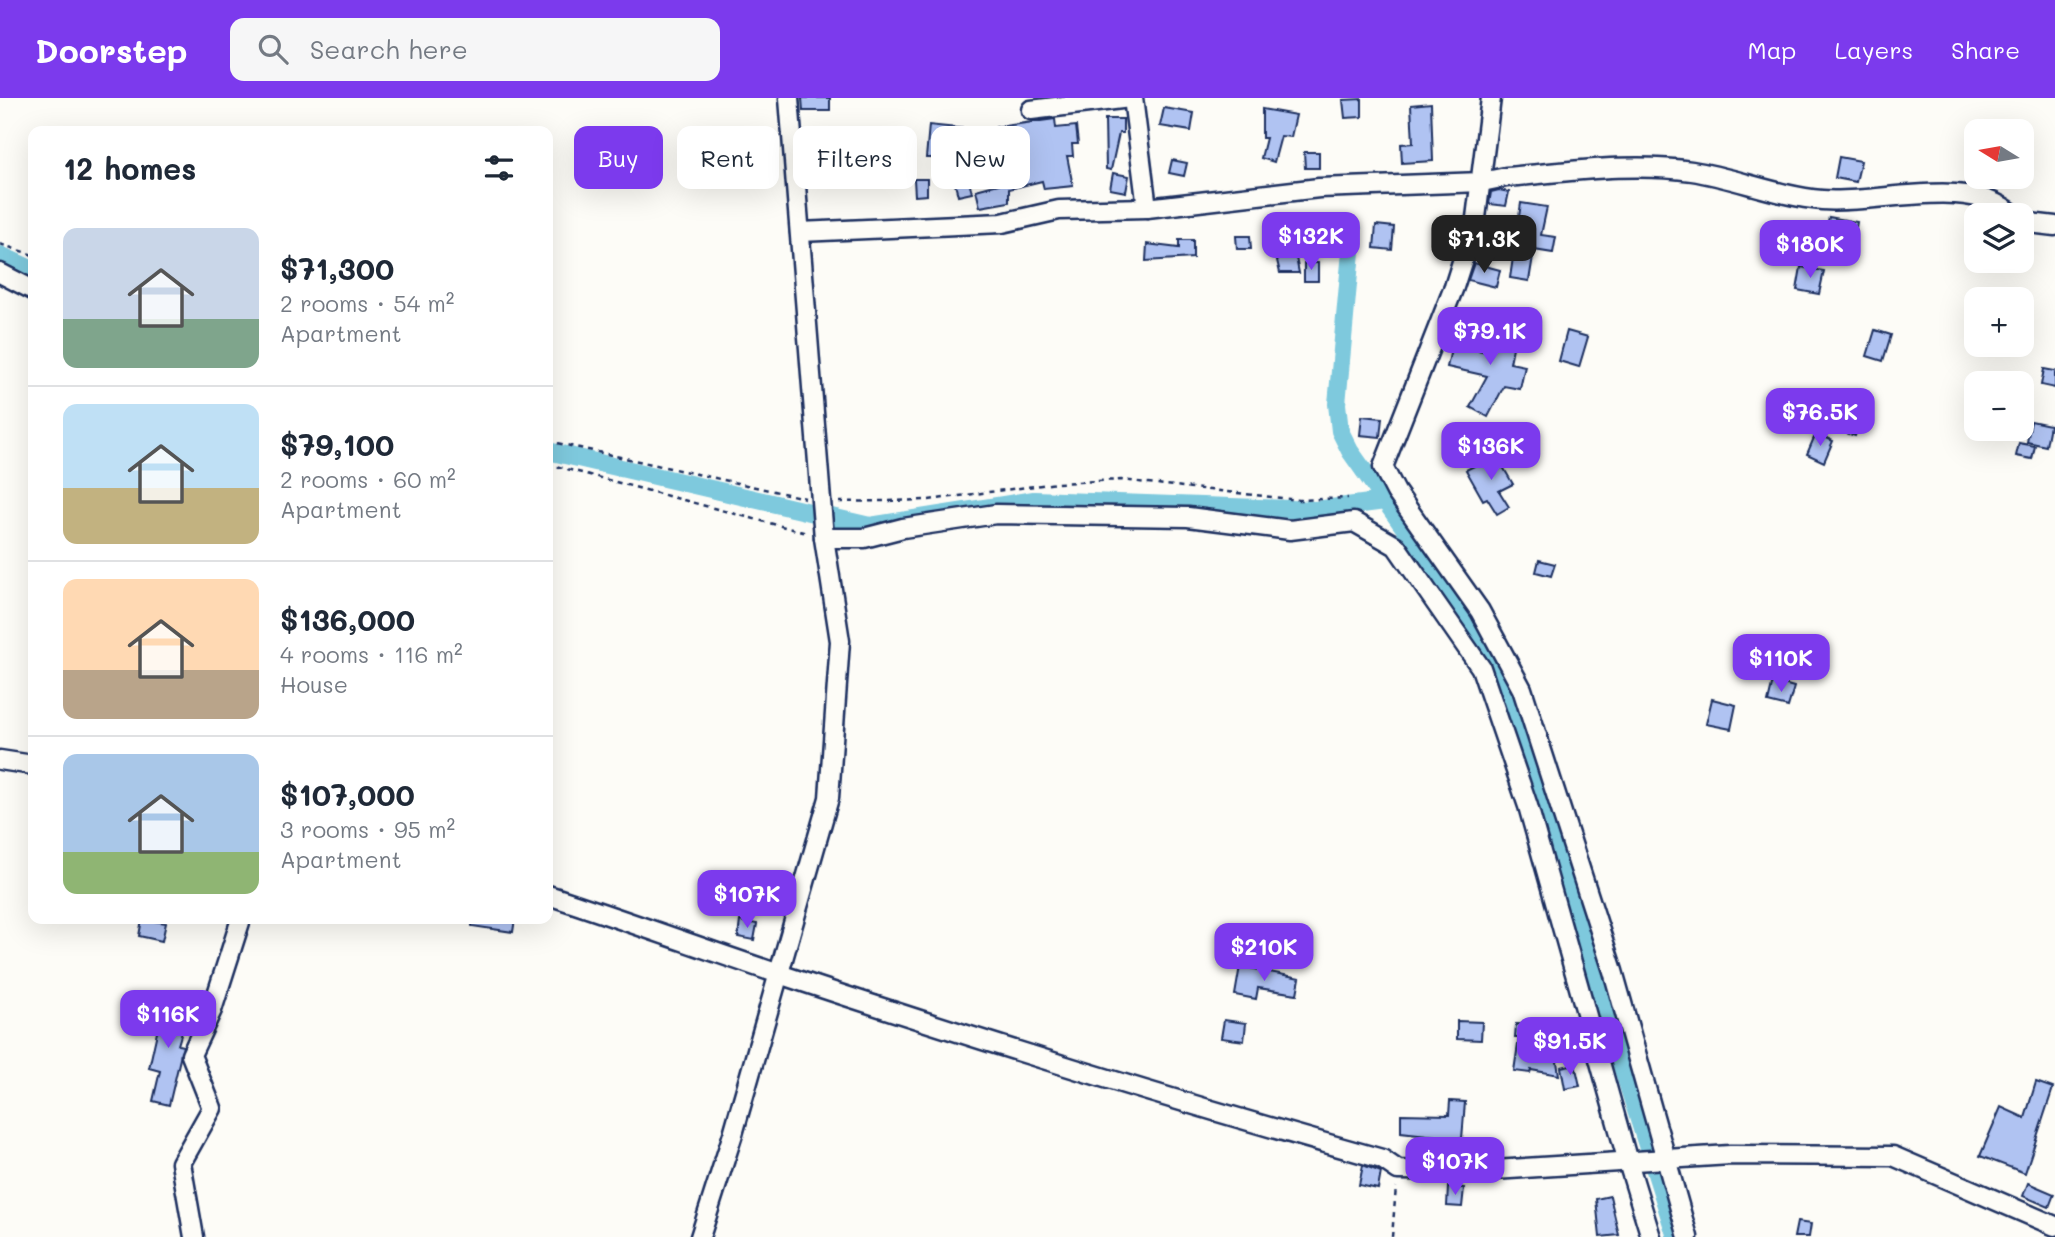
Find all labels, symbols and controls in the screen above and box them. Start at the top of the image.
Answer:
search box [230,18,720,81]
text: Doorstep [35,28,188,71]
icon: search [254,30,292,68]
text: Search here [310,32,468,66]
text: Map [1748,34,1796,65]
text: Layers [1834,34,1913,65]
text: Share [1951,34,2020,65]
north arrow [1964,119,2034,189]
map controls [1964,119,2034,441]
chip: Buy [574,126,663,189]
chip: Rent [677,126,779,189]
chip: Filters [793,126,917,189]
chip: New [931,126,1030,189]
text: 12 homes [63,148,196,188]
icon: filters [480,149,518,187]
button: layers [1964,203,2034,273]
pin: $132K [1262,212,1360,272]
pin: $71.3K [1427,216,1541,275]
text: $132K [1278,220,1344,250]
pin: $180K [1761,220,1859,280]
text: $71.3K [1447,223,1521,253]
text: $180K [1776,228,1844,258]
text: $71,300 [280,248,394,288]
icon: home [119,256,203,340]
button: + [1964,287,2034,357]
text: 2 rooms · 54 m² [280,288,455,318]
pin: $79.1K [1433,308,1547,367]
text: $79.1K [1453,315,1527,345]
text: Apartment [280,318,402,348]
button: − [1964,371,2034,441]
pin: $76.5K [1763,388,1877,448]
text: $76.5K [1782,396,1858,426]
pin: $136K [1442,422,1540,482]
text: $79,100 [280,424,394,464]
text: $136K [1457,430,1525,460]
icon: home [119,432,203,516]
text: 2 rooms · 60 m² [280,464,456,494]
text: Apartment [280,494,402,524]
text: $136,000 [280,599,415,639]
icon: home [119,607,203,691]
pin: $110K [1732,634,1830,694]
text: 4 rooms · 116 m² [280,639,463,669]
text: $110K [1749,642,1813,672]
text: House [280,669,348,699]
text: $107,000 [280,774,415,814]
icon: home [119,782,203,866]
text: 3 rooms · 95 m² [280,814,455,844]
text: Apartment [280,844,402,874]
pin: $107K [698,870,796,930]
text: $107K [713,878,781,908]
pin: $210K [1215,924,1313,983]
text: $210K [1230,931,1298,961]
pin: $116K [119,990,217,1050]
text: $116K [136,998,200,1028]
pin: $91.5K [1513,1018,1627,1077]
text: $91.5K [1533,1025,1607,1055]
pin: $107K [1406,1138,1504,1197]
text: $107K [1421,1145,1489,1175]

